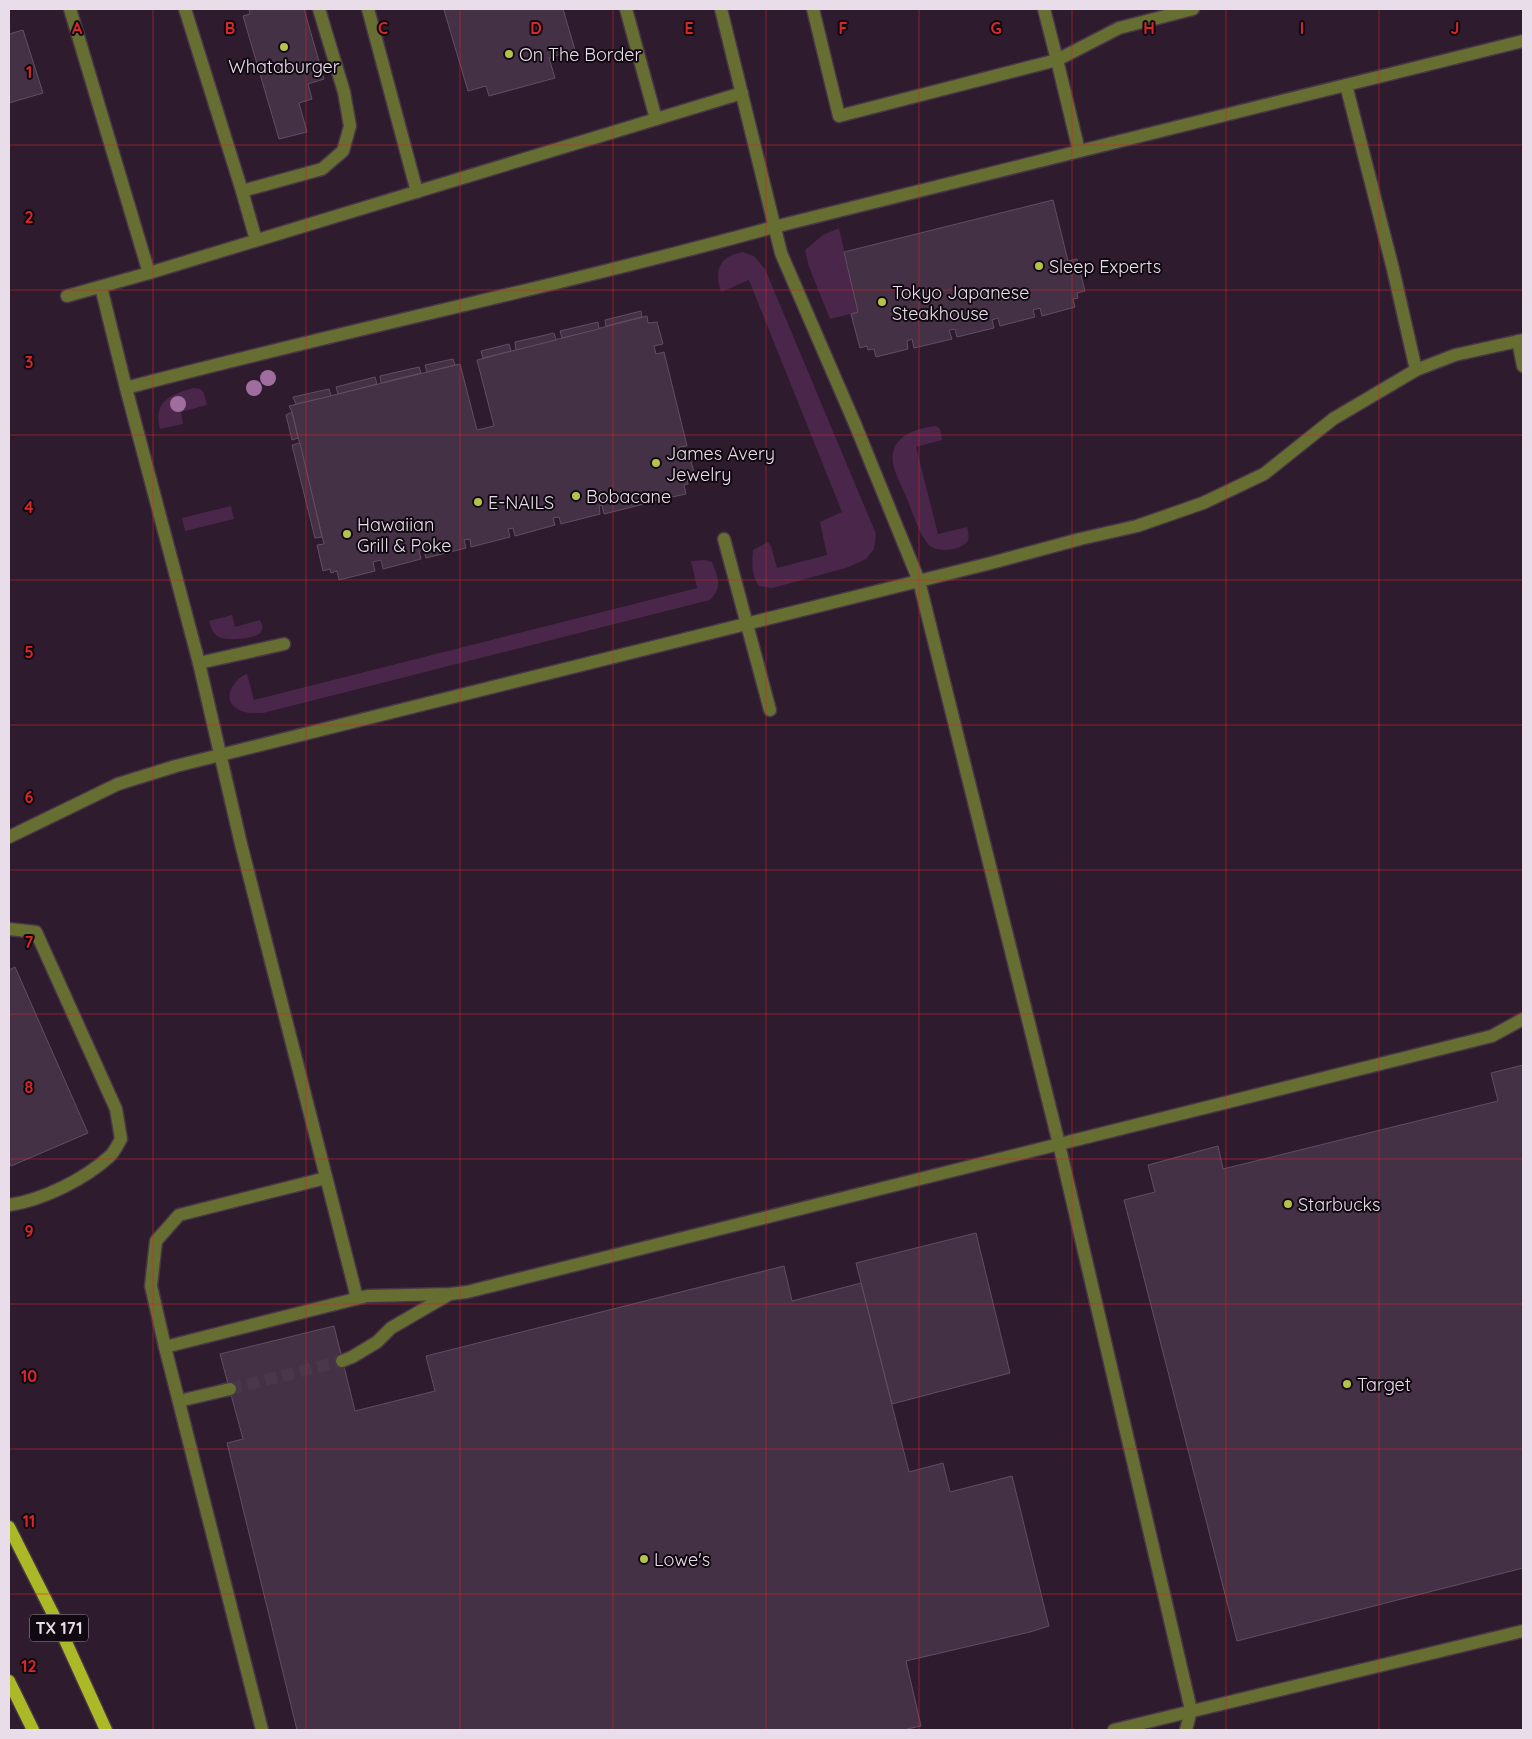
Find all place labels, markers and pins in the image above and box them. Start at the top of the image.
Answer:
marker: Whataburger [278,41,290,53]
place label: On The Border [519,43,641,66]
marker: On The Border [503,48,515,60]
place label: Whataburger [228,55,340,78]
place label: Sleep Experts [1049,255,1161,278]
marker: Sleep Experts [1033,260,1045,272]
place label: Tokyo Japanese Steakhouse [892,281,1029,325]
marker: Tokyo Japanese Steakhouse [876,296,888,308]
place label: James Avery Jewelry [666,442,775,486]
marker: James Avery Jewelry [650,457,662,469]
place label: Bobacane [586,485,671,508]
marker: Bobacane [570,490,582,502]
place label: E-NAILS [488,491,554,514]
marker: E-NAILS [472,496,484,508]
place label: Hawaiian Grill & Poke [357,513,451,557]
marker: Hawaiian Grill & Poke [341,528,353,540]
place label: Starbucks [1298,1193,1381,1216]
marker: Starbucks [1282,1198,1294,1210]
place label: Target [1357,1373,1411,1396]
marker: Target [1341,1378,1353,1390]
place label: Lowe's [654,1548,710,1571]
marker: Lowe's [638,1553,650,1565]

